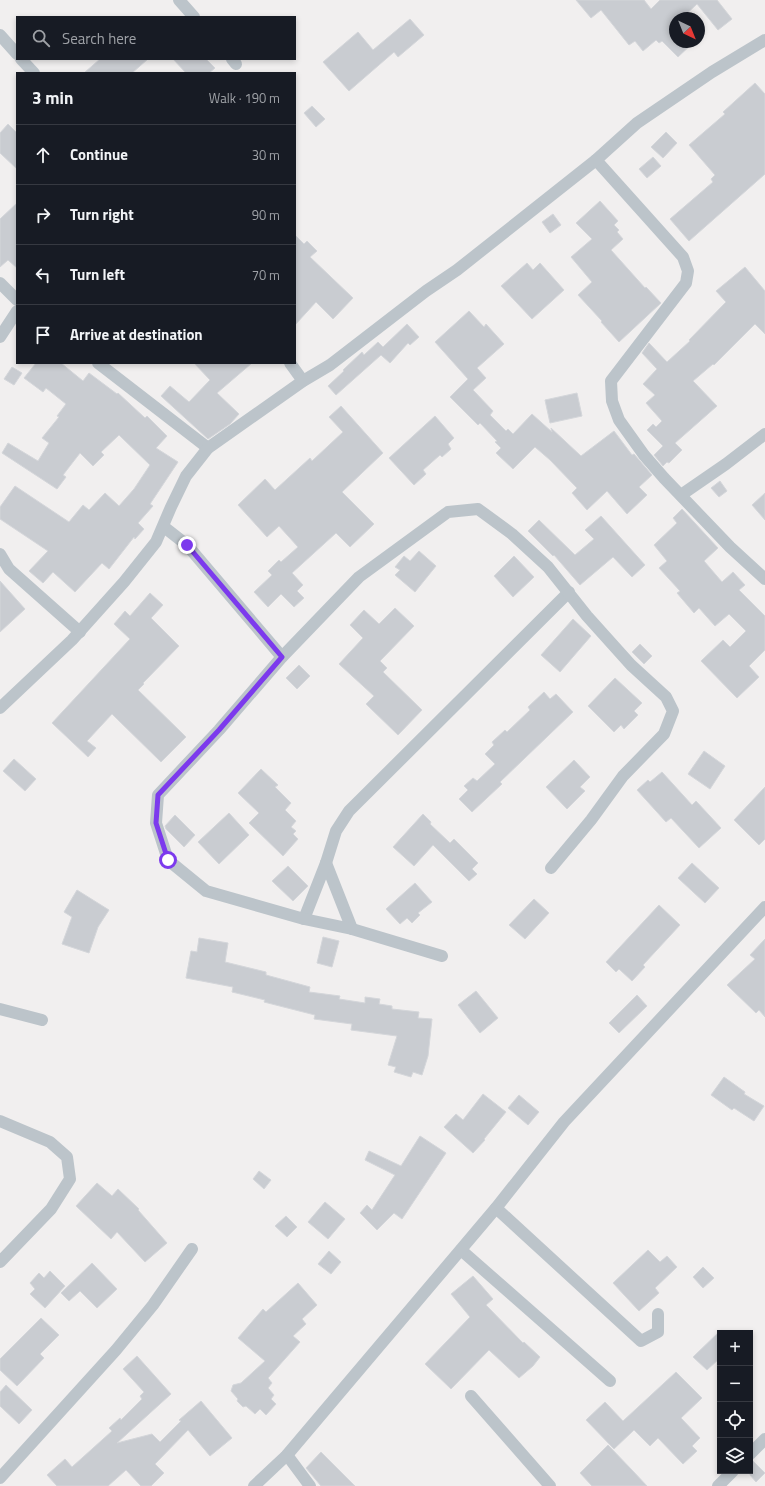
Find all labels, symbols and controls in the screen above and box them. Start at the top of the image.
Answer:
north arrow [669,12,705,48]
search box [16,16,296,60]
icon: search [30,27,52,49]
text: Search here [62,27,136,50]
text: 3 min [32,85,73,111]
text: Walk · 190 m [209,88,280,108]
text: Continue [70,143,128,166]
icon: ahead [32,144,54,166]
text: 30 m [252,145,280,165]
text: Turn right [70,203,134,226]
icon: right [32,204,54,226]
text: 90 m [252,205,280,225]
text: Turn left [70,263,125,286]
icon: left [32,264,54,286]
text: 70 m [252,265,280,285]
text: Arrive at destination [70,323,203,346]
icon: arrive [32,324,54,346]
route end [178,536,196,554]
route start [159,851,177,869]
map controls [717,1330,753,1474]
button: + [717,1330,753,1366]
button: − [717,1366,753,1402]
button: locate [717,1402,753,1438]
button: layers [717,1438,753,1474]

